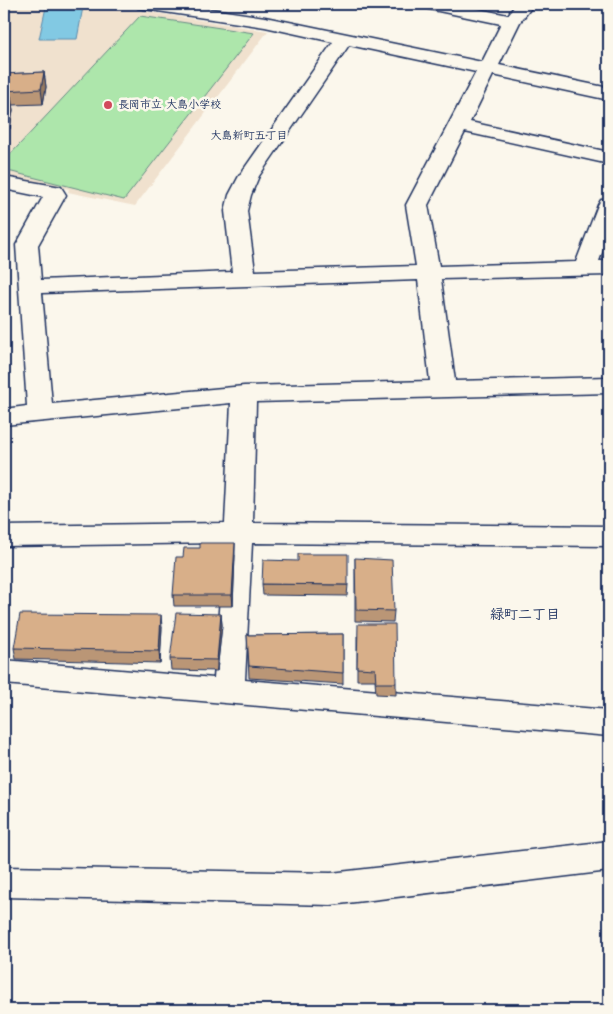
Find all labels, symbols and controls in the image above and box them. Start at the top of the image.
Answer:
place label: 長岡市立 大島小学校 [118,96,221,114]
marker: 長岡市立 大島小学校 [102,99,114,111]
district label: 大島新町五丁目 [211,127,288,145]
district label: 緑町二丁目 [490,604,560,626]

